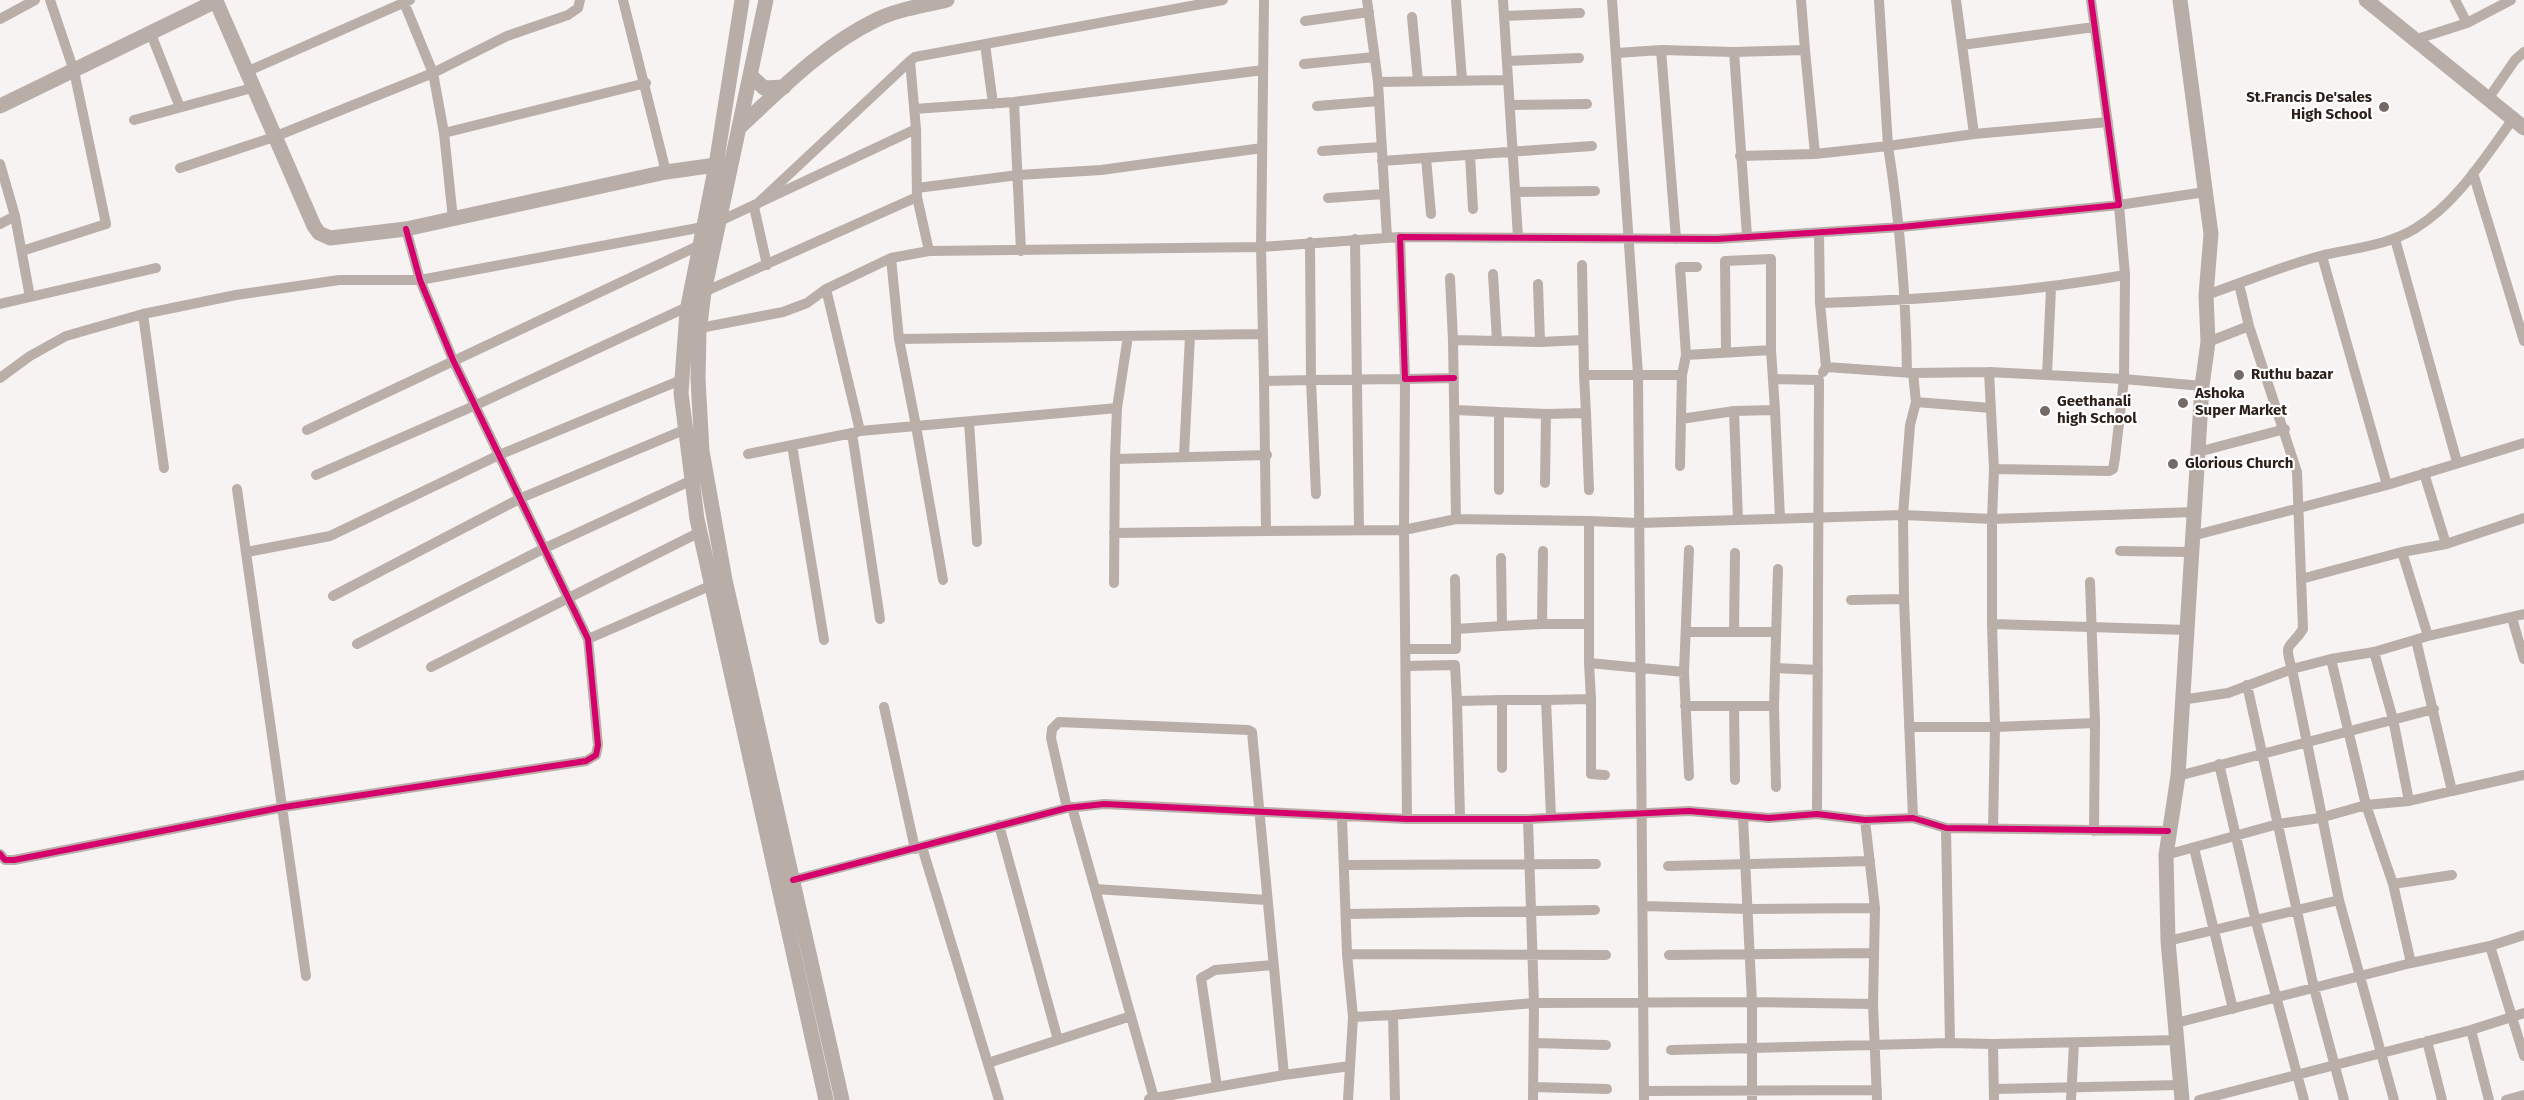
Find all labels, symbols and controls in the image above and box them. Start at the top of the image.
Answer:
place label: St.Francis De'sales High School [2246,89,2372,124]
marker: St.Francis De'sales High School [2377,100,2391,114]
place label: Ruthu bazar [2251,366,2333,384]
marker: Ruthu bazar [2232,368,2246,382]
place label: Ashoka Super Market [2195,385,2287,420]
place label: Geethanali high School [2057,393,2137,428]
marker: Ashoka Super Market [2176,396,2190,410]
marker: Geethanali high School [2038,404,2052,418]
place label: Glorious Church [2185,455,2293,473]
marker: Glorious Church [2166,457,2180,471]

